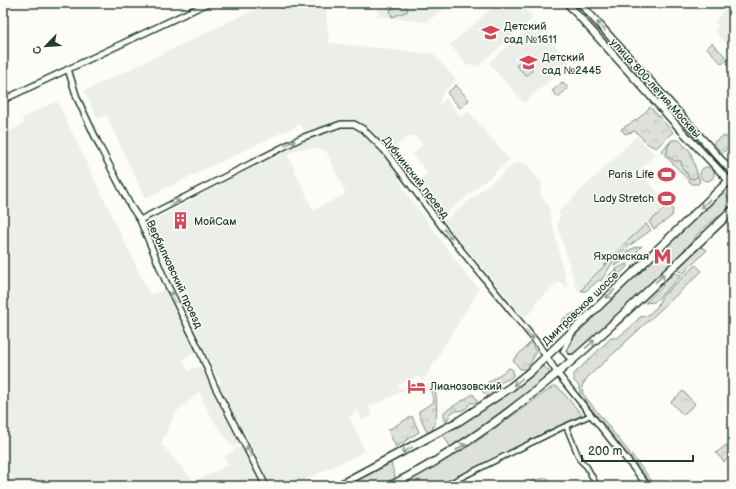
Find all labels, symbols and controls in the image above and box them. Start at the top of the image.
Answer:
place label: Детский сад №1611 [504,20,557,46]
school or university icon: Детский сад №1611 [481,22,501,42]
one-way arrow [597,22,606,32]
north arrow [26,26,66,66]
street label: улица 800-летия Москвы [608,36,704,141]
text: С [30,43,45,56]
place label: Детский сад №2445 [542,51,601,77]
school or university icon: Детский сад №2445 [519,53,539,73]
street label: Дубнинский проезд [380,134,452,221]
one-way arrow [284,139,296,146]
sports icon: Paris Life [657,164,677,184]
place label: Paris Life [608,168,654,181]
sports icon: Lady Stretch [657,188,677,208]
place label: Lady Stretch [593,192,654,205]
one-way arrow [169,199,181,206]
one-way arrow [700,199,710,208]
building icon: МойСам [171,211,191,231]
place label: МойСам [194,215,236,228]
street label: Вербилковский проезд [144,218,205,331]
one-way arrow [444,229,453,240]
metro station icon: Яхромская [652,246,672,266]
place label: Яхромская [593,250,649,263]
street label: Дмитровское шоссе [539,269,621,348]
one-way arrow [655,274,665,283]
one-way arrow [605,289,615,298]
one-way arrow [169,291,176,303]
one-way arrow [526,330,535,341]
one-way arrow [585,340,595,349]
hotel icon: Лианозовский [407,376,427,396]
one-way arrow [512,378,523,386]
place label: Лианозовский [429,380,502,393]
scale bar [582,437,693,463]
one-way arrow [455,443,466,451]
text: 200 m [588,444,622,459]
one-way arrow [245,445,252,457]
one-way arrow [401,447,413,455]

